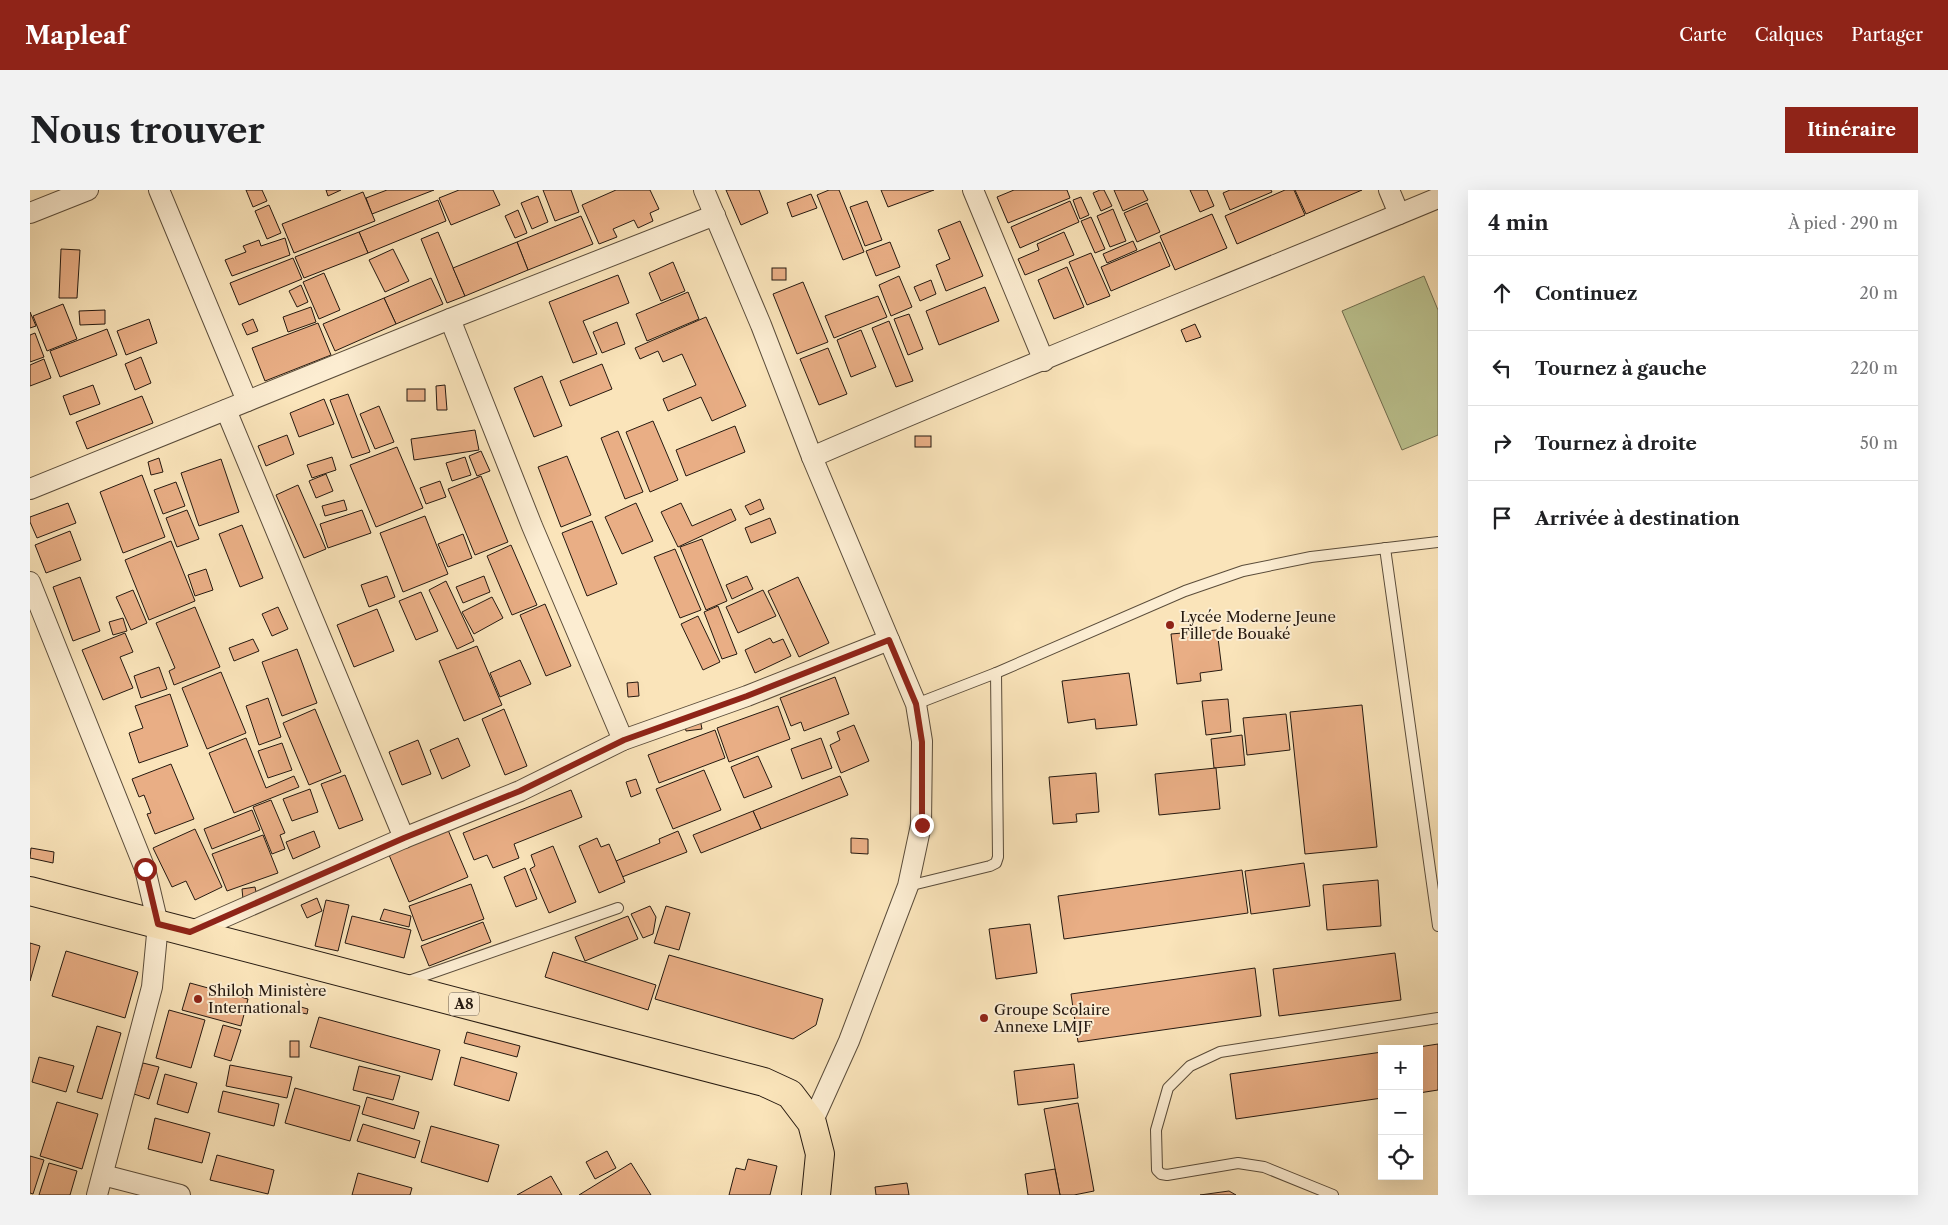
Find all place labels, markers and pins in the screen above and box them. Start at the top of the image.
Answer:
place label: Lycée Moderne Jeune Fille de Bouaké [1180,607,1336,643]
marker: Lycée Moderne Jeune Fille de Bouaké [1164,619,1176,631]
place label: Shiloh Ministère International [208,981,326,1017]
marker: Shiloh Ministère International [192,993,204,1005]
place label: Groupe Scolaire Annexe LMJF [993,1000,1110,1036]
marker: Groupe Scolaire Annexe LMJF [978,1012,990,1024]

